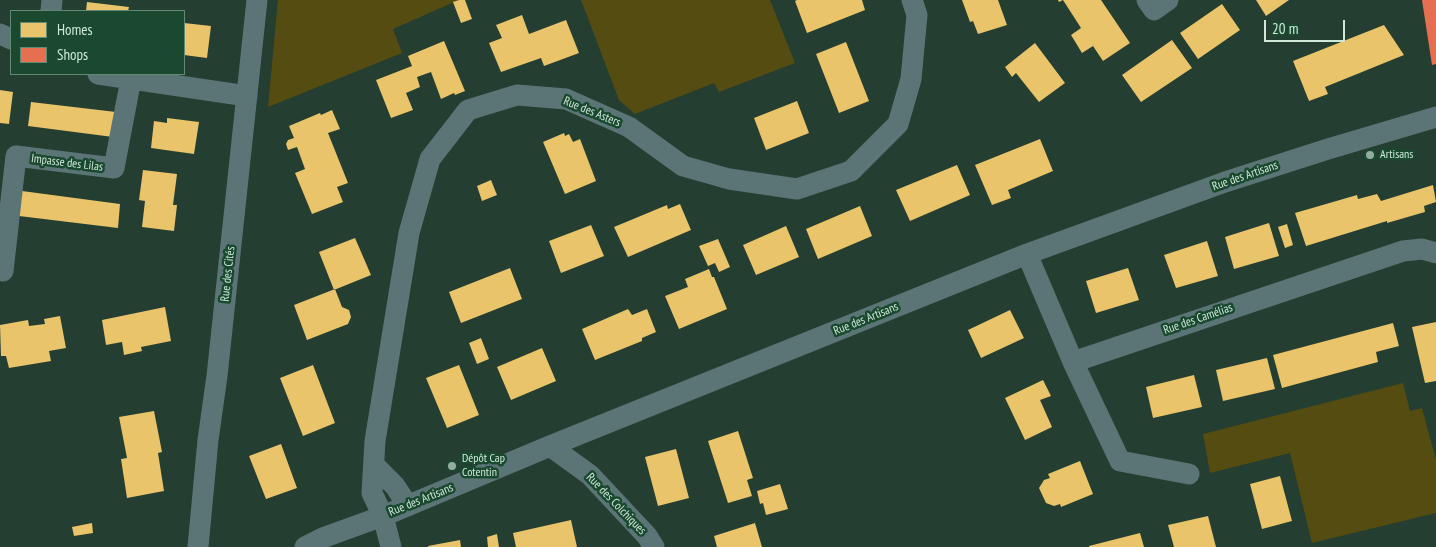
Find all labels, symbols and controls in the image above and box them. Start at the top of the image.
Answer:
legend [10,10,185,75]
scale bar [1266,10,1347,42]
text: 20 m [1272,19,1298,38]
text: Homes [57,20,93,39]
text: Shops [57,45,88,64]
street label: Rue des Asters [561,94,623,130]
place label: Artisans [1380,148,1413,162]
marker: Artisans [1364,149,1376,161]
street label: Impasse des Lilas [30,151,104,175]
street label: Rue des Artisans [1210,158,1280,194]
street label: Rue des Cités [218,246,238,302]
street label: Rue des Artisans [832,299,900,339]
street label: Rue des Camélias [1161,300,1235,338]
place label: Dépôt Cap Cotentin [462,452,505,480]
marker: Dépôt Cap Cotentin [446,460,458,472]
street label: Rue des Colchiques [583,470,649,538]
street label: Rue des Artisans [387,480,455,520]

